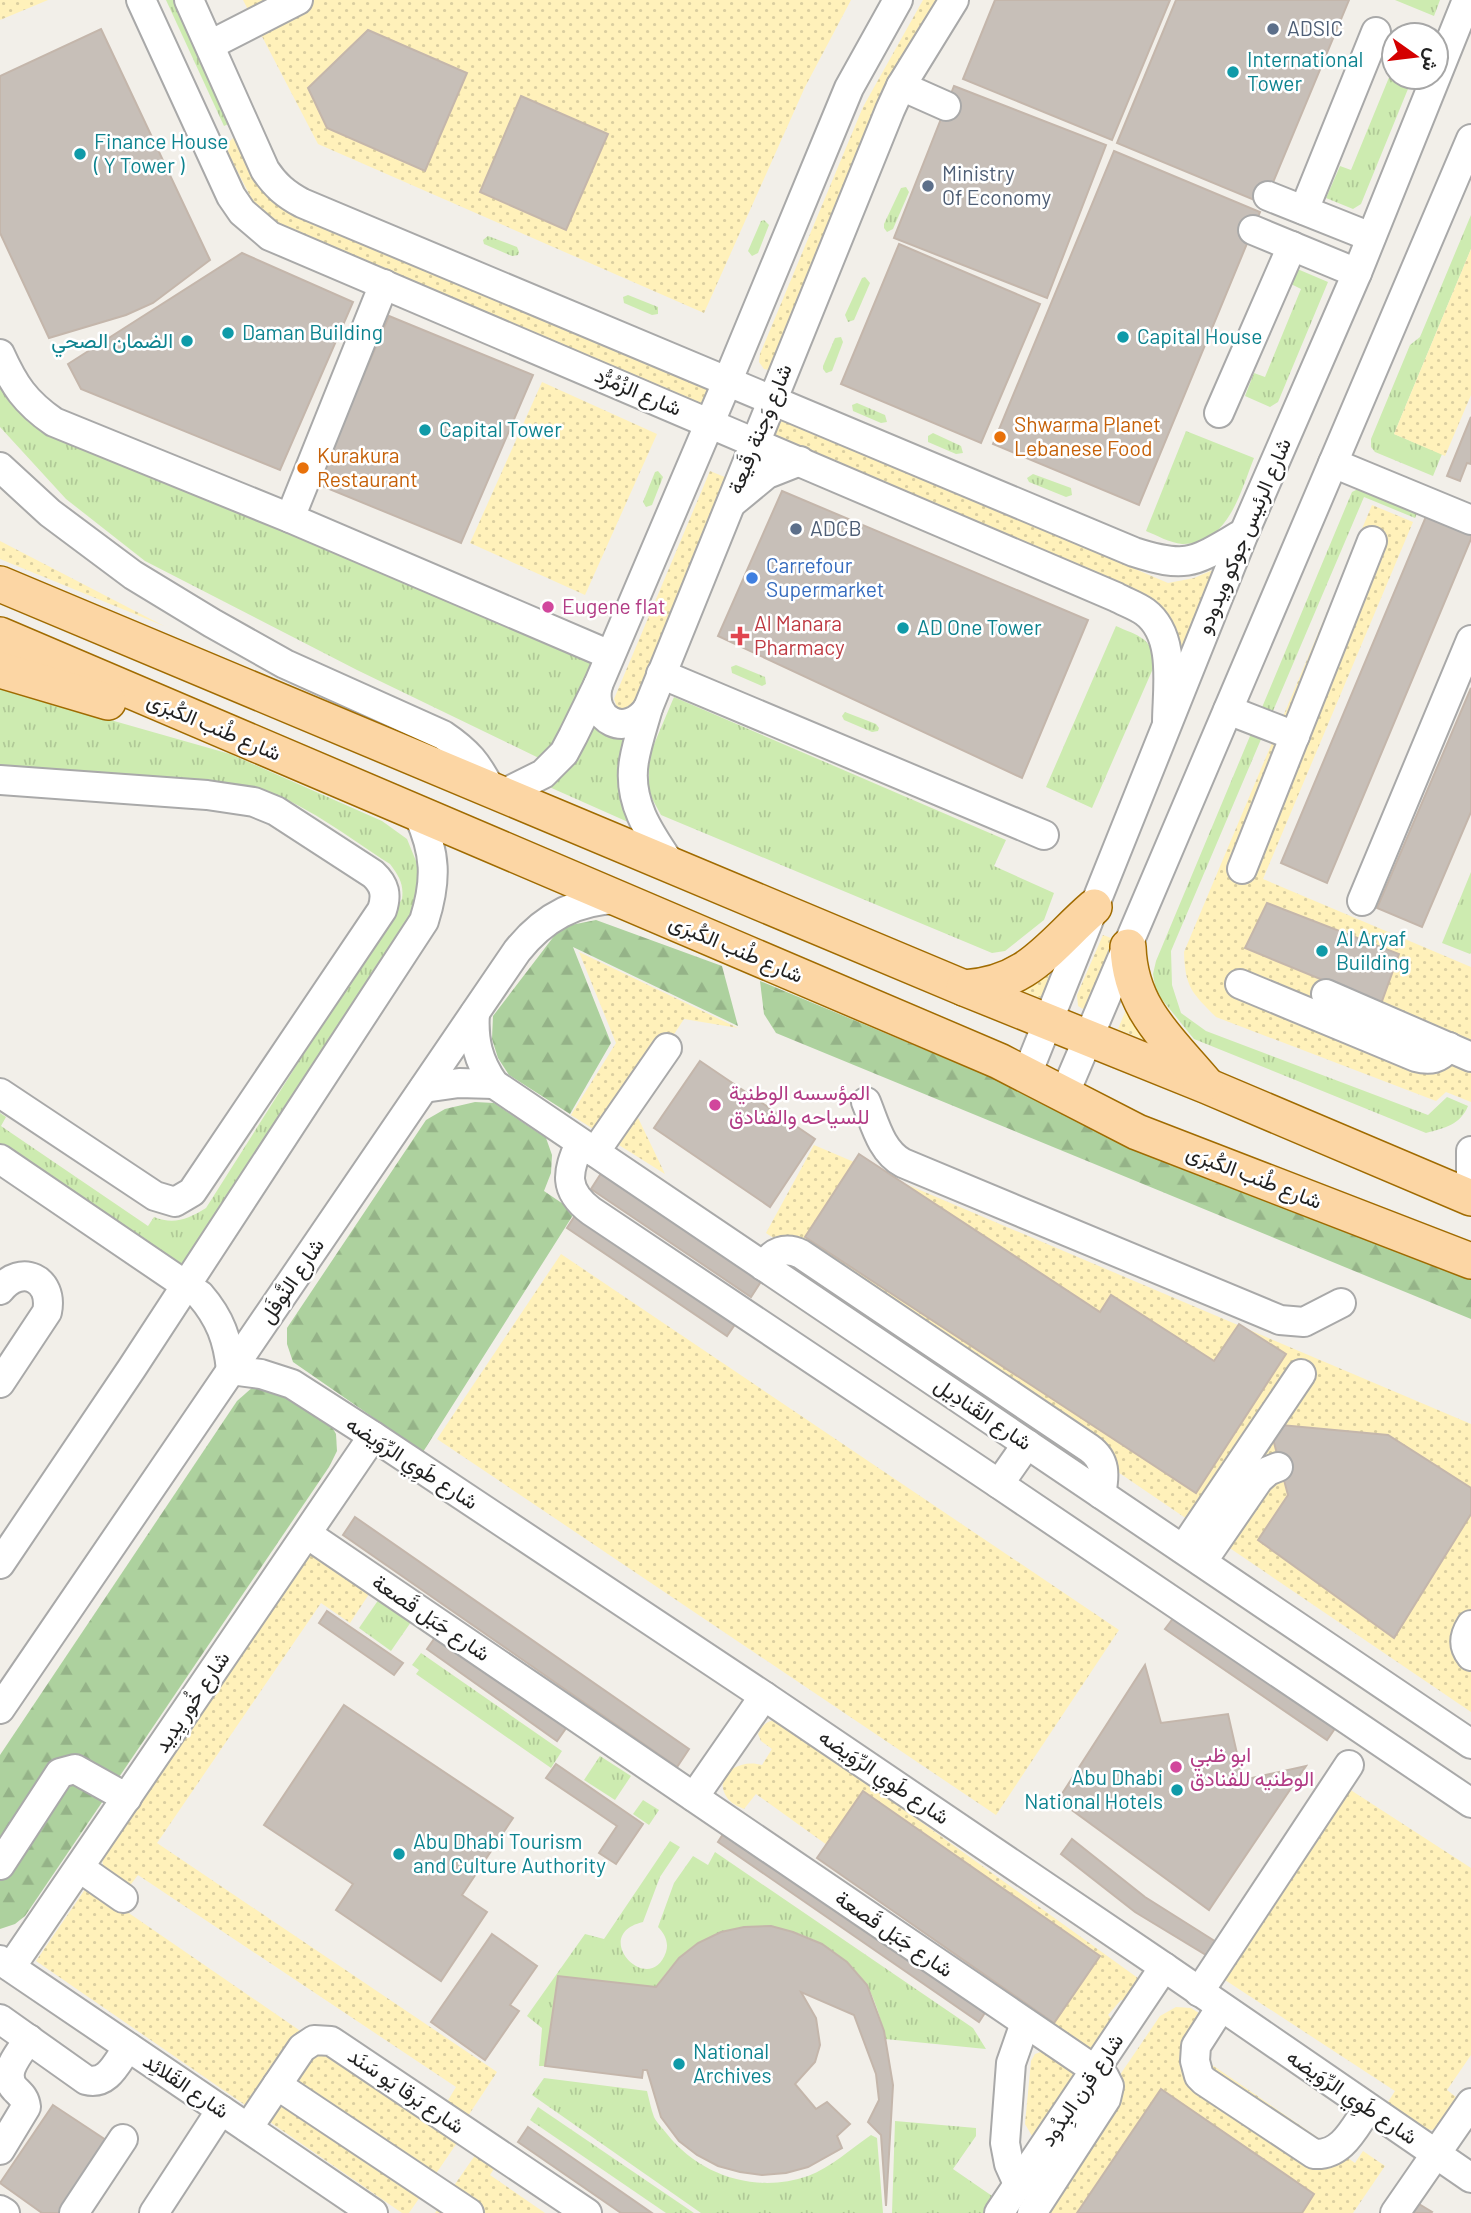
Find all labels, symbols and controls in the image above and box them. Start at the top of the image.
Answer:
place label: ADSIC [1287,15,1343,40]
marker: ADSIC [1265,21,1281,37]
north arrow [1380,21,1450,91]
place label: International Tower [1247,46,1363,95]
text: ش [1417,46,1446,74]
marker: International Tower [1225,64,1241,80]
place label: Finance House ( Y Tower ) [93,128,228,177]
marker: Finance House ( Y Tower ) [72,146,88,162]
place label: Ministry Of Economy [942,160,1052,209]
marker: Ministry Of Economy [920,178,936,194]
place label: Daman Building [242,319,383,344]
place label: Capital House [1137,323,1262,348]
marker: Daman Building [220,325,236,341]
place label: الضمان الصحي [51,327,173,358]
marker: Capital House [1115,329,1131,345]
marker: الضمان الصحي [179,333,195,349]
street label: شارع وَجنة رقَيعة [721,360,799,498]
street label: شارع الزُمُرُّد [590,361,686,423]
place label: Shwarma Planet Lebanese Food [1014,411,1161,460]
place label: Capital Tower [439,416,562,441]
marker: Capital Tower [417,422,433,438]
marker: Shwarma Planet Lebanese Food [992,429,1008,445]
street label: شارع الرئيس جوكو ويدودو [1190,434,1298,638]
place label: Kurakura Restaurant [317,442,418,491]
marker: Kurakura Restaurant [295,460,311,476]
place label: ADCB [810,515,862,540]
marker: ADCB [788,521,804,537]
place label: Carrefour Supermarket [766,552,884,601]
marker: Carrefour Supermarket [744,570,760,586]
place label: Eugene flat [562,593,666,618]
marker: Eugene flat [540,599,556,615]
place label: Al Manara Pharmacy [754,610,845,659]
place label: AD One Tower [917,614,1042,639]
marker: AD One Tower [895,620,911,636]
marker: Al Manara Pharmacy [732,628,748,644]
street label: شارع طُنب الكُبرَى [143,686,285,768]
street label: شارع طُنب الكُبرَى [665,908,807,990]
place label: Al Aryaf Building [1336,925,1410,974]
marker: Al Aryaf Building [1314,943,1330,959]
place label: المؤسسه الوطنية للسياحه والفنادق [729,1079,870,1130]
marker: المؤسسه الوطنية للسياحه والفنادق [707,1097,723,1113]
street label: شارع طُنب الكُبرَى [1182,1138,1326,1216]
street label: شارع النَّوفَل [253,1233,331,1329]
street label: شارع القَنادِيل [929,1371,1037,1457]
street label: شارع طَوِي الرِّوَيضه [339,1410,483,1519]
street label: شارع جَبَل قَصعة [367,1568,495,1668]
street label: شارع خُور يِدِيد [148,1646,238,1759]
street label: شارع طَوِي الرِّوَيضه [811,1723,955,1834]
place label: ابو ظبي الوطنيه للفنادق [1190,1741,1314,1792]
marker: ابو ظبي الوطنيه للفنادق [1168,1759,1184,1775]
place label: Abu Dhabi National Hotels [1024,1764,1163,1813]
marker: Abu Dhabi National Hotels [1169,1782,1185,1798]
place label: Abu Dhabi Tourism and Culture Authority [413,1828,606,1877]
marker: Abu Dhabi Tourism and Culture Authority [391,1846,407,1862]
street label: شارع جَبَل قَصعة [830,1884,958,1984]
street label: شارع قرن البِدُود [1034,2028,1132,2153]
place label: National Archives [693,2038,772,2087]
street label: شارع بَرقا يَو سَنَد [342,2042,470,2140]
street label: شارع طَوِي الرِّوَيضه [1279,2043,1423,2154]
street label: شارع القَلائِد [138,2047,234,2125]
marker: National Archives [671,2056,687,2072]

